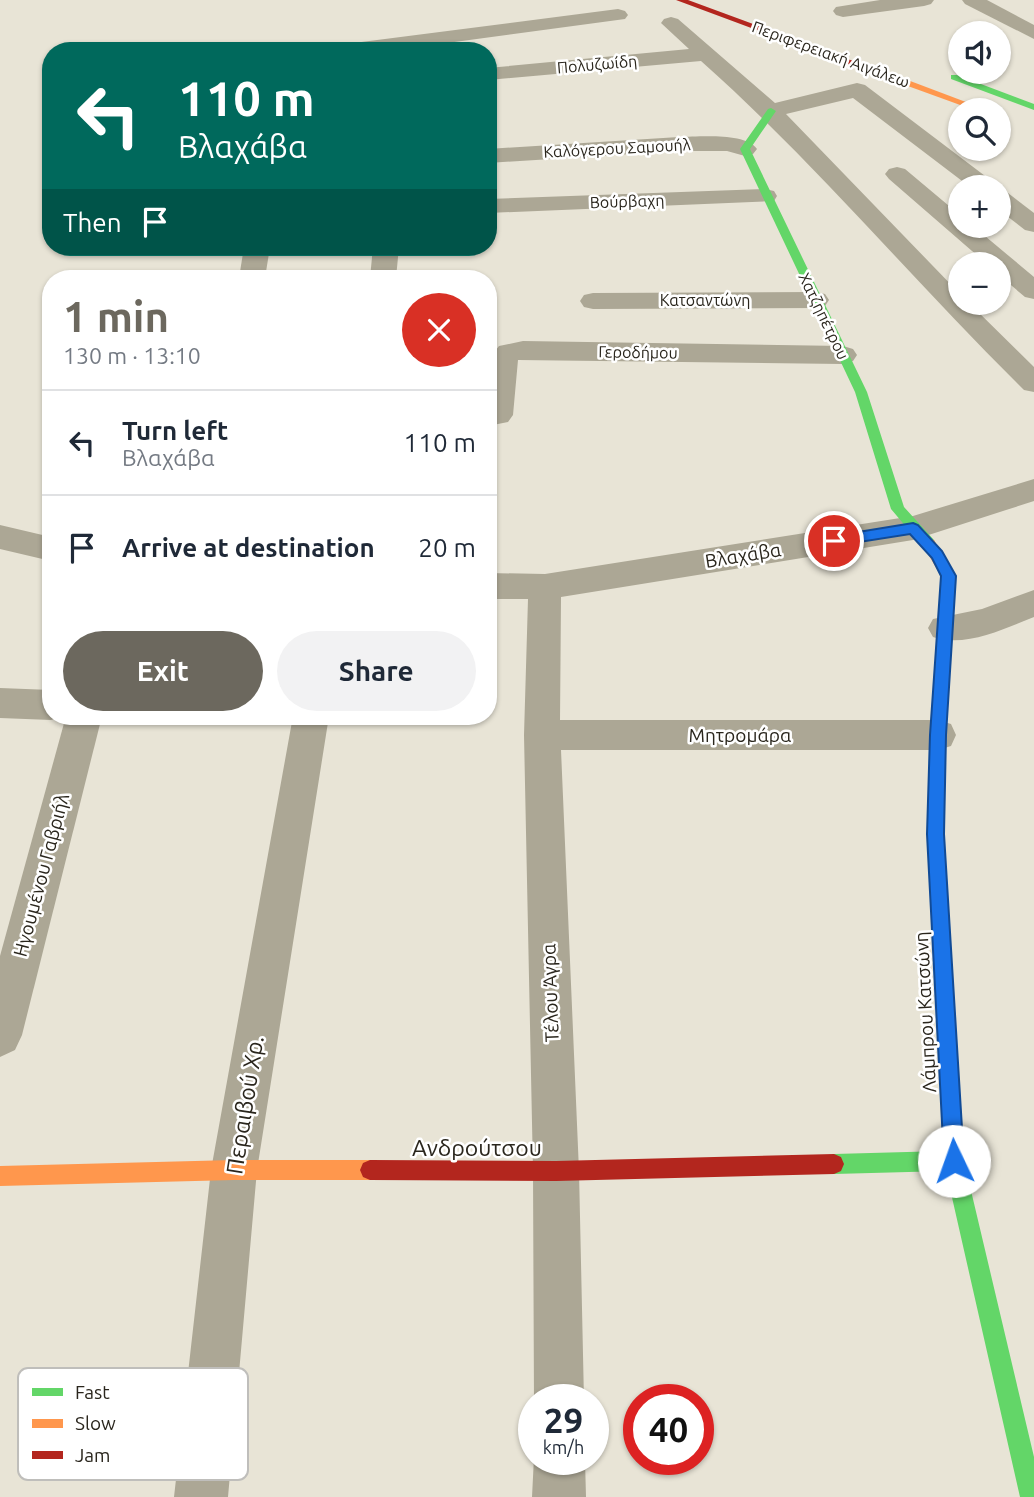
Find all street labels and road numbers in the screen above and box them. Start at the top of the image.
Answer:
street label: Περιφερειακή Αιγάλεω [750,17,912,91]
street label: Πολυζωίδη [556,52,638,77]
street label: Καλόγερου Σαμουήλ [543,135,691,161]
street label: Βούρβαχη [589,191,665,211]
street label: Χατζηπέτρου [794,270,853,363]
street label: Κατσαντώνη [660,291,750,309]
street label: Γεροδήμου [598,342,678,362]
street label: Βλαχάβα [703,538,783,572]
street label: Μητρομάρα [689,724,791,746]
street label: Ηγουμένου Γαβριήλ [9,790,74,959]
street label: Λάμπρου Κατσώνη [910,931,940,1093]
street label: Τέλου Άγρα [537,943,563,1043]
street label: Περαιβού Χρ. [221,1034,268,1176]
street label: Ανδρούτσου [412,1135,542,1160]

